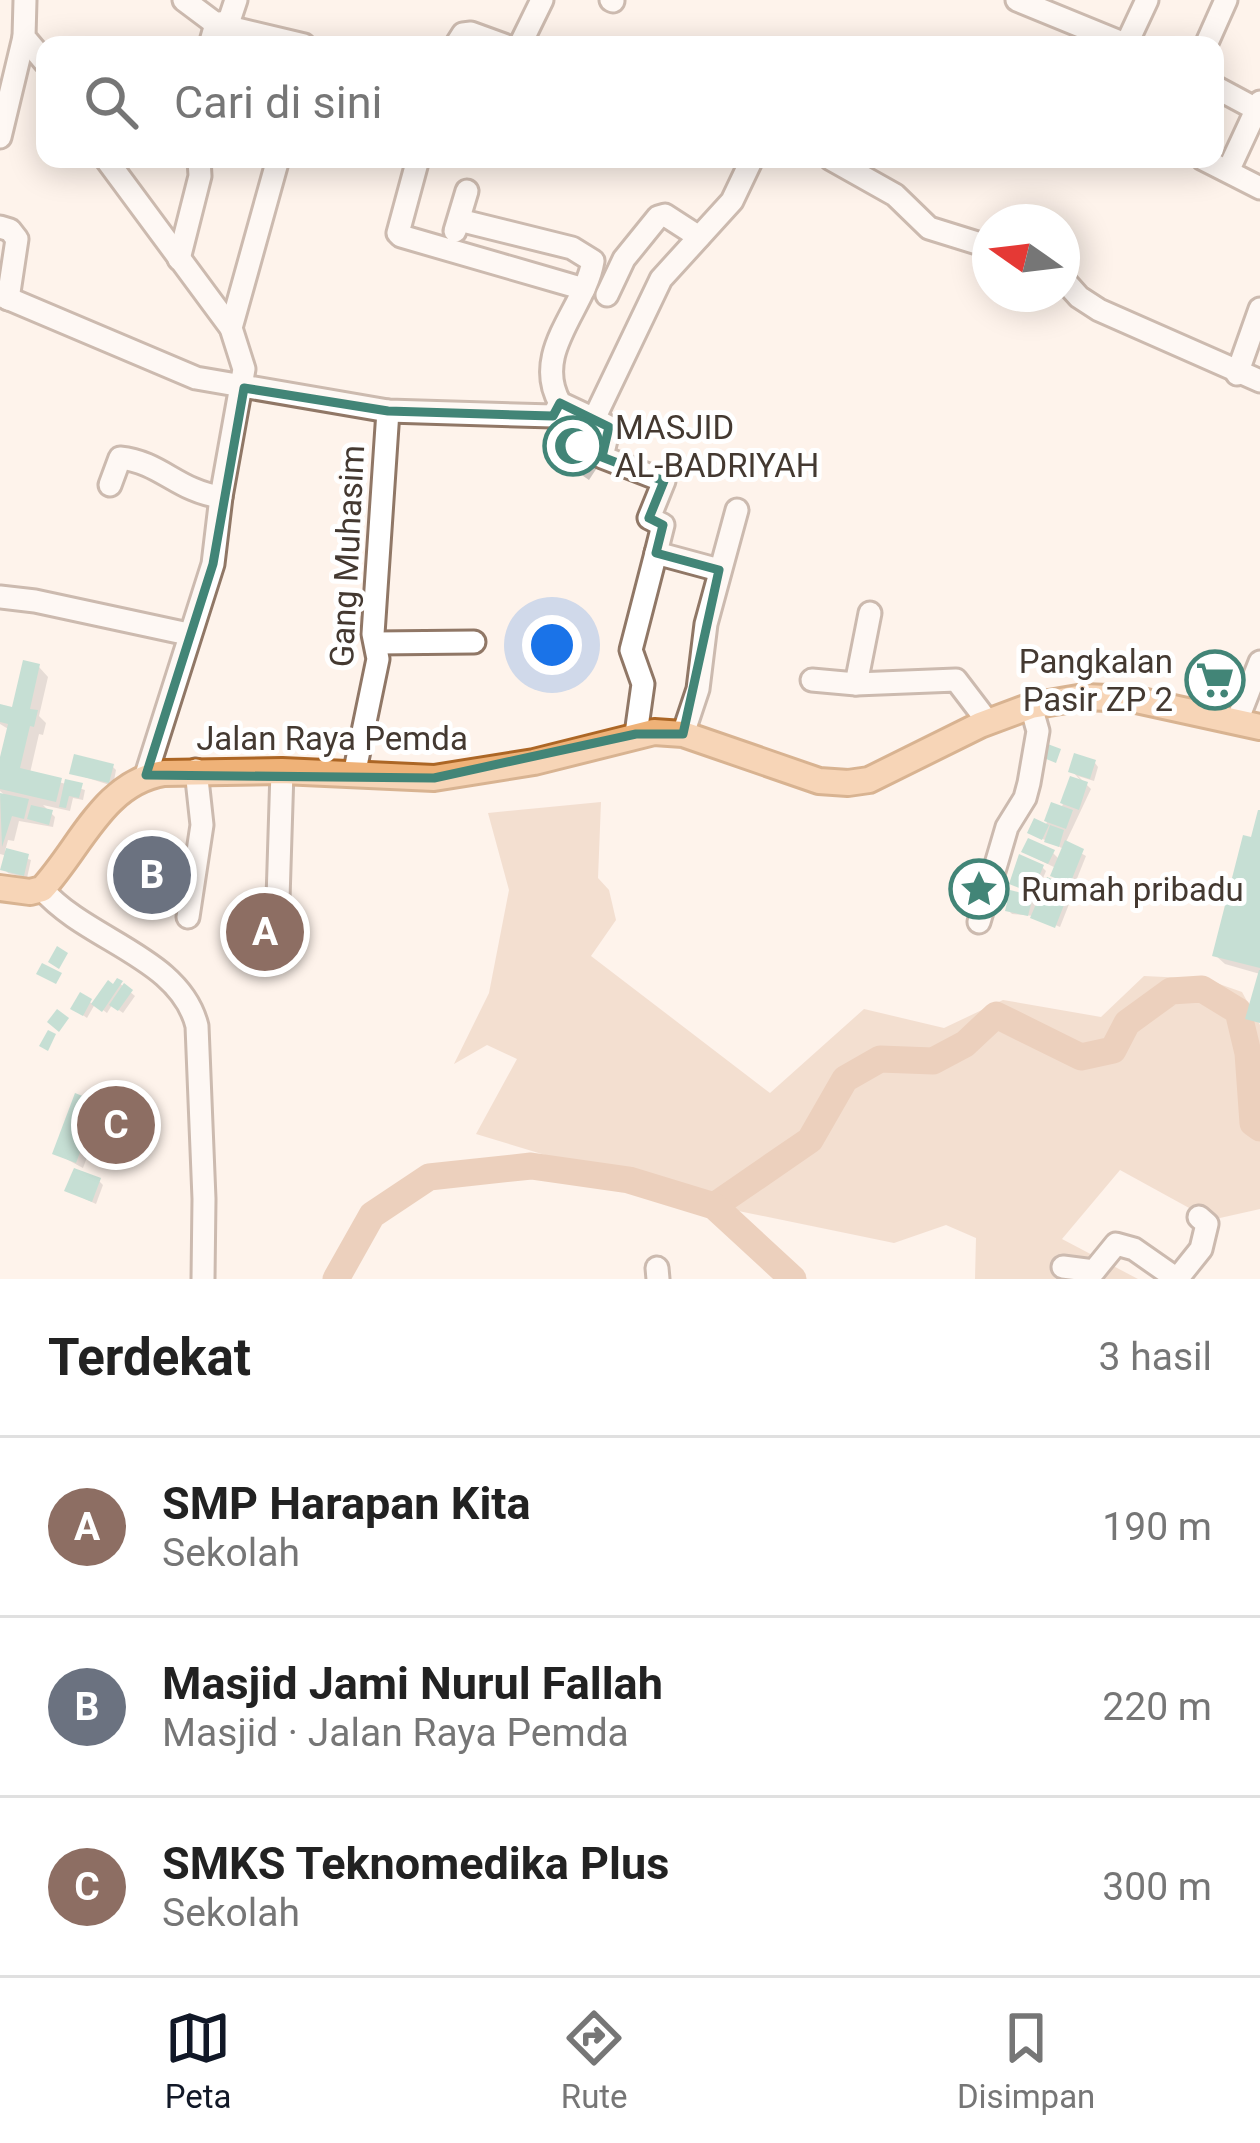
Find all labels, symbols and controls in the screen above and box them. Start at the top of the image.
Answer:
search box [36,36,1224,168]
icon: search [78,69,144,135]
text: Cari di sini [174,76,383,129]
north arrow [972,204,1080,312]
place label: MASJID AL-BADRIYAH [615,408,819,485]
mosque icon: MASJID AL-BADRIYAH [542,415,604,477]
street label: Gang Muhasim [322,444,372,668]
your location [522,615,582,675]
place label: Pangkalan Pasir ZP 2 [1019,642,1173,719]
supermarket icon: Pangkalan Pasir ZP 2 [1184,649,1246,711]
street label: Jalan Raya Pemda [196,719,468,758]
pin: B [113,830,191,920]
place icon: Rumah pribadu [948,858,1010,920]
place label: Rumah pribadu [1021,870,1244,909]
pin: A [226,887,304,977]
pin: C [77,1080,155,1170]
text: Terdekat [48,1328,251,1387]
text: 3 hasil [1099,1334,1212,1380]
text: SMP Harapan Kita [162,1477,531,1530]
text: A [74,1504,100,1550]
text: 190 m [1102,1504,1212,1550]
text: Sekolah [162,1530,300,1576]
text: Masjid Jami Nurul Fallah [162,1657,663,1710]
text: B [75,1684,99,1730]
text: 220 m [1102,1684,1212,1730]
text: Masjid · Jalan Raya Pemda [162,1710,629,1756]
text: SMKS Teknomedika Plus [162,1837,669,1890]
text: C [74,1864,100,1910]
text: 300 m [1102,1864,1212,1910]
text: Sekolah [162,1890,300,1936]
tab: Peta [165,2005,232,2116]
tab: Rute [561,2005,628,2116]
tab: Disimpan [957,2005,1095,2116]

